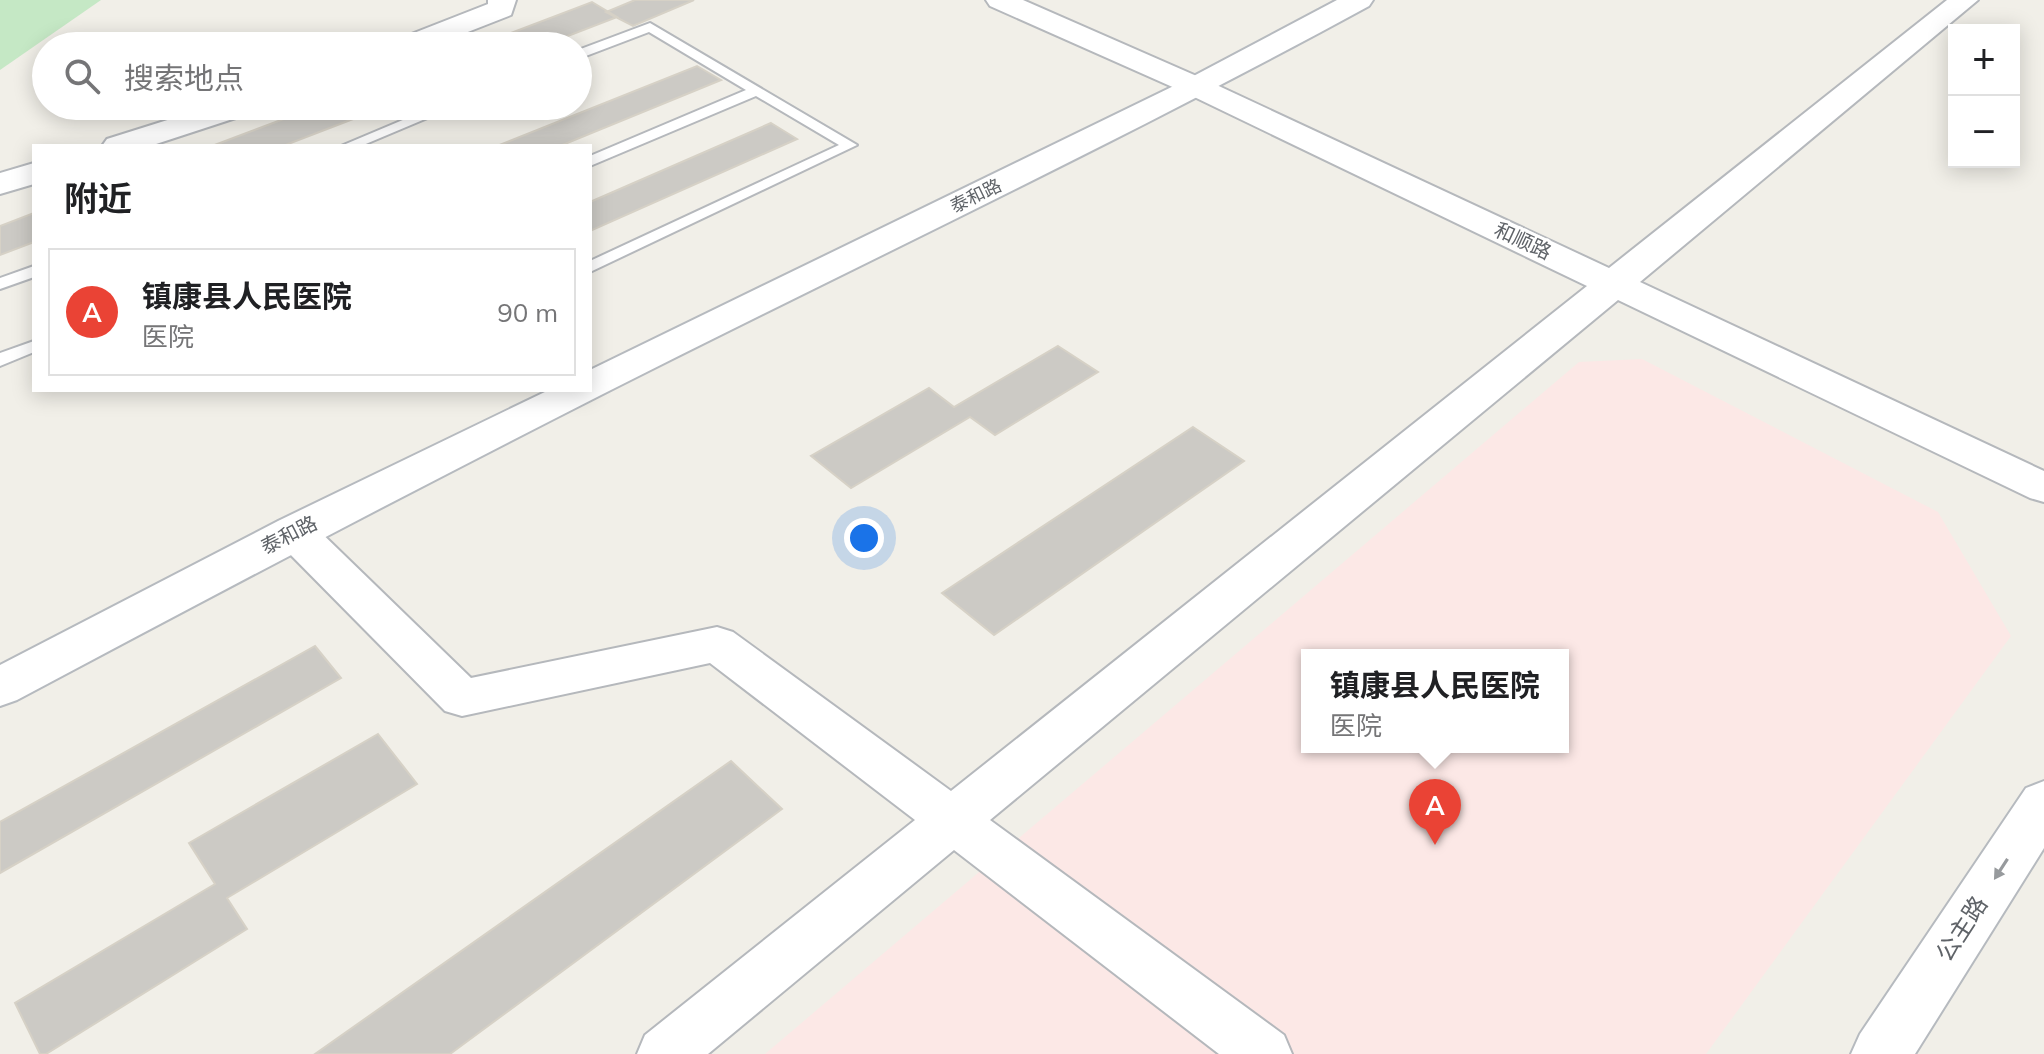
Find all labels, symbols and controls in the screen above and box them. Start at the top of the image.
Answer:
map controls [1948,24,2020,168]
button: + [1948,24,2020,96]
search box [32,32,592,120]
icon: search [60,54,104,98]
text: 搜索地点 [124,59,244,97]
button: − [1948,96,2020,168]
street label: 泰和路 [946,173,1005,218]
text: 附近 [64,177,132,220]
street label: 和顺路 [1491,217,1556,265]
text: 镇康县人民医院 [142,277,352,315]
text: A [82,296,102,329]
text: 90 m [497,296,558,329]
text: 医院 [142,320,194,353]
street label: 泰和路 [256,510,321,559]
your location [844,518,884,558]
popup [1301,649,1569,753]
text: 镇康县人民医院 [1330,666,1540,704]
text: 医院 [1330,709,1382,742]
pin: A [1409,779,1461,845]
one-way arrow [1994,858,2009,879]
street label: 公主路 [1929,890,1993,967]

